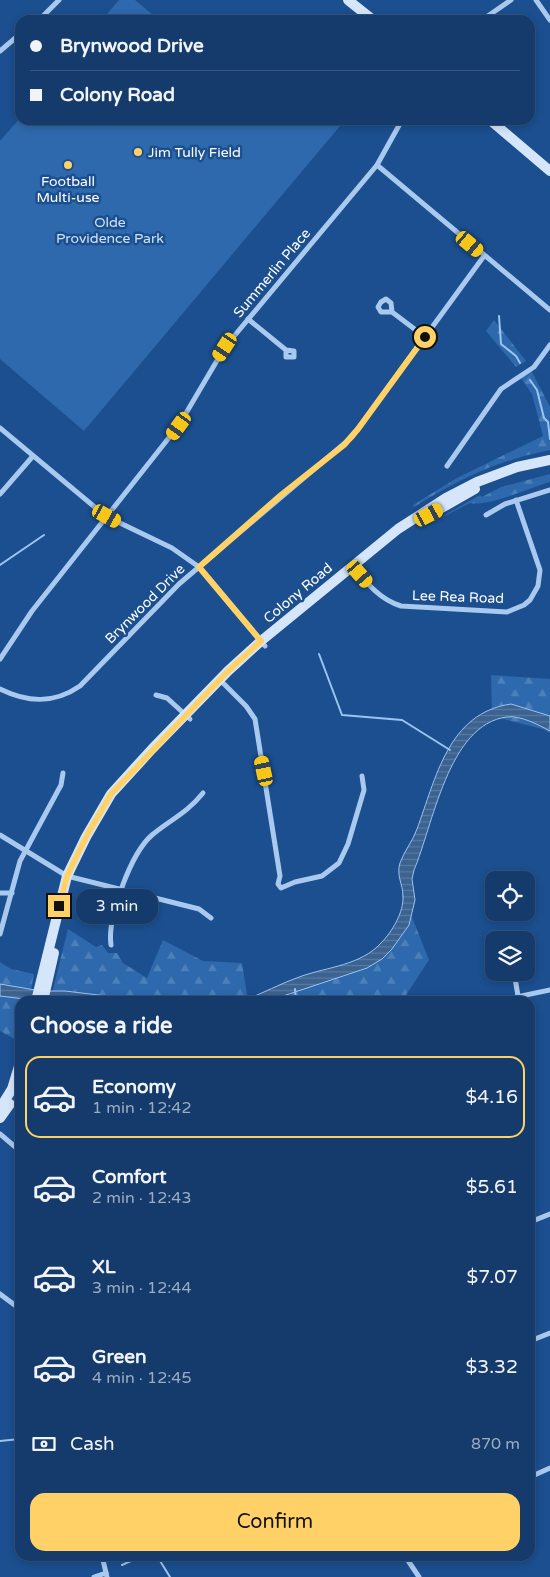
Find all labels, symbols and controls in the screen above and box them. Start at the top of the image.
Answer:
text: Brynwood Drive [60,35,204,57]
text: Colony Road [60,84,175,106]
place label: Jim Tully Field [148,144,241,161]
marker: Jim Tully Field [132,146,144,158]
marker: Football Multi-use [62,159,74,171]
place label: Football Multi-use [36,173,100,206]
park label: Olde Providence Park [56,214,164,247]
street label: Summerlin Place [230,225,314,321]
car [453,229,486,259]
route start [414,326,436,348]
car [210,330,239,364]
car [164,409,193,443]
car [412,501,445,529]
car [90,502,123,530]
car [344,558,375,590]
street label: Colony Road [260,559,336,627]
street label: Brynwood Drive [102,561,188,647]
street label: Lee Rea Road [412,587,504,607]
car [253,755,274,787]
map controls [485,871,535,981]
button: locate [485,871,535,921]
callout: 3 min [76,888,159,924]
route end [48,895,70,917]
text: 3 min [96,896,138,916]
button: layers [485,931,535,981]
text: Choose a ride [30,1013,173,1039]
icon: car [32,1075,77,1120]
text: Economy [92,1076,176,1098]
text: $4.16 [466,1086,518,1108]
text: 1 min · 12:42 [92,1098,191,1118]
icon: car [32,1165,77,1210]
text: Comfort [92,1166,166,1188]
text: $5.61 [466,1176,518,1198]
text: 2 min · 12:43 [92,1188,191,1208]
icon: car [32,1255,77,1300]
text: XL [92,1256,116,1278]
text: $7.07 [467,1266,518,1288]
text: 3 min · 12:44 [92,1278,191,1298]
icon: car [32,1345,77,1390]
text: Green [92,1346,146,1368]
text: $3.32 [466,1356,518,1378]
text: 4 min · 12:45 [92,1368,191,1388]
icon: cash [30,1430,58,1458]
text: Cash [70,1433,115,1455]
text: 870 m [471,1434,520,1454]
button: Confirm [30,1493,520,1551]

